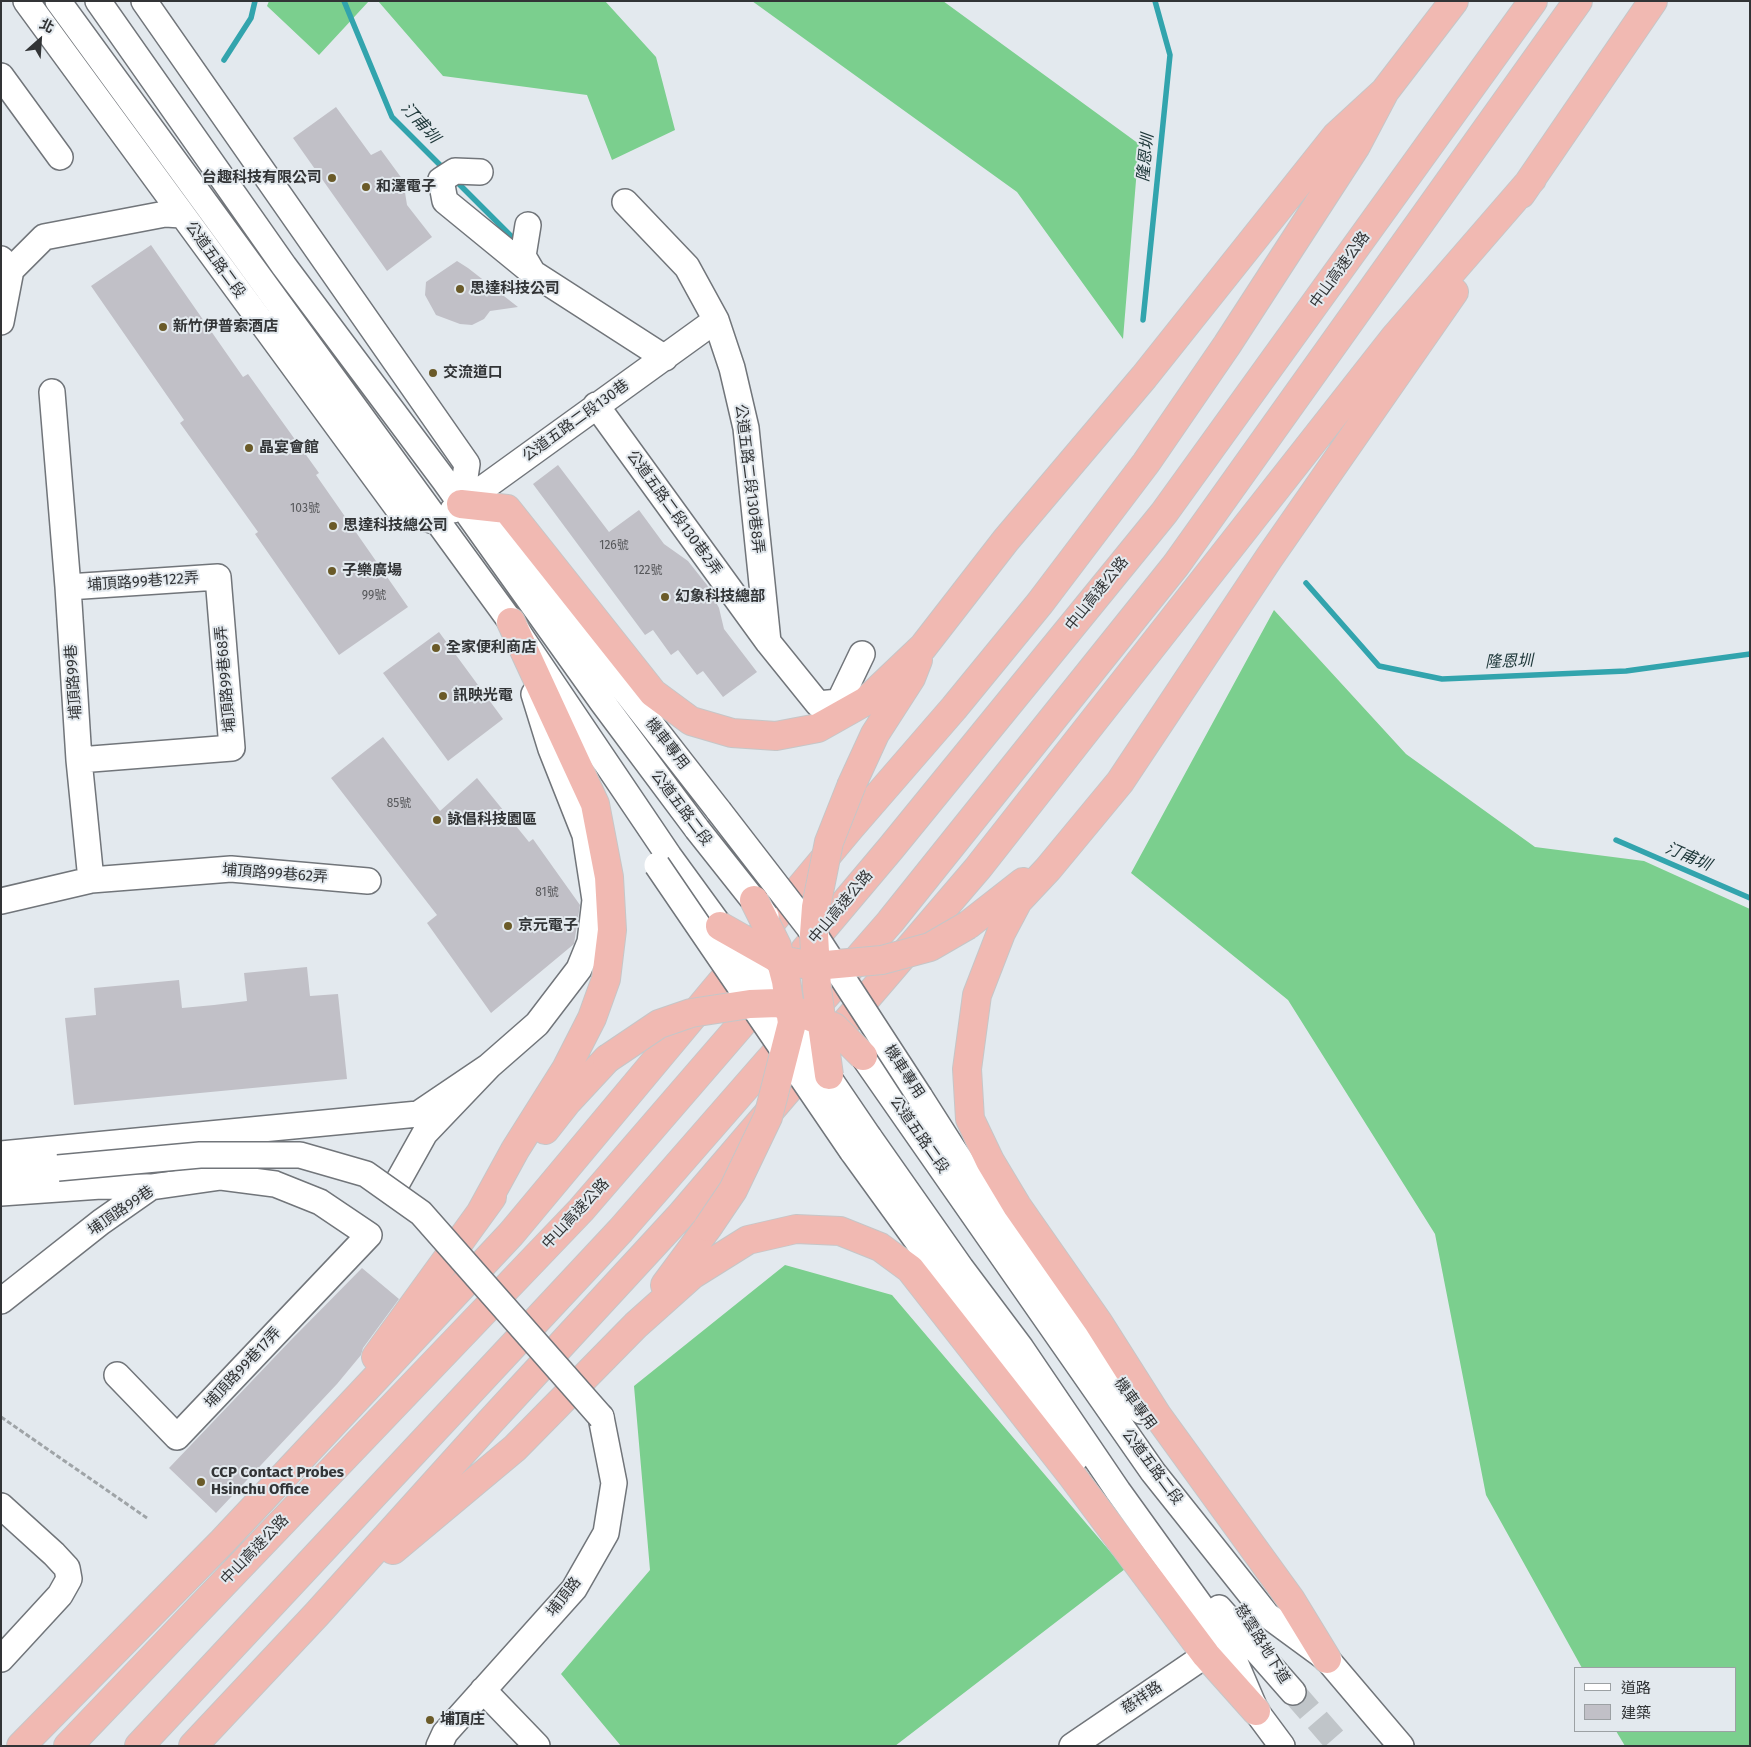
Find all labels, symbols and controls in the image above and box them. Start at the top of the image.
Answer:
north arrow [15,15,65,65]
text: 北 [37,15,57,37]
water label: 汀甫圳 [397,99,443,147]
water label: 隆恩圳 [1134,133,1158,183]
place label: 台趣科技有限公司 [202,169,322,187]
marker: 台趣科技有限公司 [326,172,338,184]
place label: 和澤電子 [376,178,436,196]
marker: 和澤電子 [360,181,372,193]
street label: 公道五路二段 [181,218,249,302]
street label: 中山高速公路 [1306,228,1374,312]
place label: 思達科技公司 [470,280,560,298]
marker: 思達科技公司 [454,283,466,295]
place label: 新竹伊普索酒店 [173,318,278,336]
marker: 新竹伊普索酒店 [157,321,169,333]
place label: 交流道口 [443,364,503,382]
marker: 交流道口 [427,367,439,379]
street label: 公道五路二段130巷 [519,376,633,466]
street label: 公道五路二段130巷8弄 [731,403,767,555]
place label: 晶宴會館 [259,439,319,457]
marker: 晶宴會館 [243,442,255,454]
street label: 公道五路二段130巷2弄 [623,447,725,579]
house number: 103號 [290,502,320,516]
place label: 思達科技總公司 [343,517,448,535]
marker: 思達科技總公司 [327,520,339,532]
house number: 126號 [599,539,629,553]
street label: 中山高速公路 [1062,553,1132,635]
place label: 子樂廣場 [342,562,402,580]
house number: 122號 [633,564,663,578]
marker: 子樂廣場 [326,565,338,577]
street label: 埔頂路99巷122弄 [86,569,200,595]
place label: 幻象科技總部 [675,588,765,606]
house number: 99號 [362,589,386,603]
marker: 幻象科技總部 [659,591,671,603]
street label: 埔頂路99巷68弄 [212,625,240,733]
place label: 全家便利商店 [446,639,536,657]
marker: 全家便利商店 [430,642,442,654]
street label: 埔頂路99巷 [62,644,86,720]
water label: 隆恩圳 [1485,652,1533,672]
place label: 訊映光電 [453,687,513,705]
marker: 訊映光電 [437,690,449,702]
street label: 機車專用 [641,715,693,773]
street label: 公道五路二段 [647,767,715,849]
house number: 85號 [387,797,411,811]
place label: 詠倡科技園區 [447,811,537,829]
marker: 詠倡科技園區 [431,814,443,826]
water label: 汀甫圳 [1662,839,1714,875]
street label: 埔頂路99巷62弄 [222,861,328,887]
street label: 中山高速公路 [805,867,877,947]
house number: 81號 [535,886,559,900]
place label: 京元電子 [518,917,578,935]
marker: 京元電子 [502,920,514,932]
street label: 機車專用 [880,1042,928,1102]
street label: 公道五路二段 [886,1093,952,1177]
street label: 中山高速公路 [539,1175,613,1253]
street label: 埔頂路99巷 [85,1182,157,1240]
street label: 埔頂路99巷17弄 [201,1324,285,1412]
street label: 機車專用 [1110,1374,1160,1434]
street label: 公道五路二段 [1118,1426,1186,1508]
place label: CCP Contact Probes Hsinchu Office [211,1464,344,1499]
marker: CCP Contact Probes Hsinchu Office [195,1476,207,1488]
street label: 中山高速公路 [217,1511,293,1589]
street label: 埔頂路 [543,1574,585,1620]
street label: 慈雲路地下道 [1231,1601,1293,1687]
legend [1574,1667,1736,1732]
street label: 慈祥路 [1118,1678,1166,1718]
text: 道路 [1621,1679,1651,1697]
text: 建築 [1621,1704,1651,1722]
place label: 埔頂庄 [440,1711,485,1729]
marker: 埔頂庄 [424,1714,436,1726]

